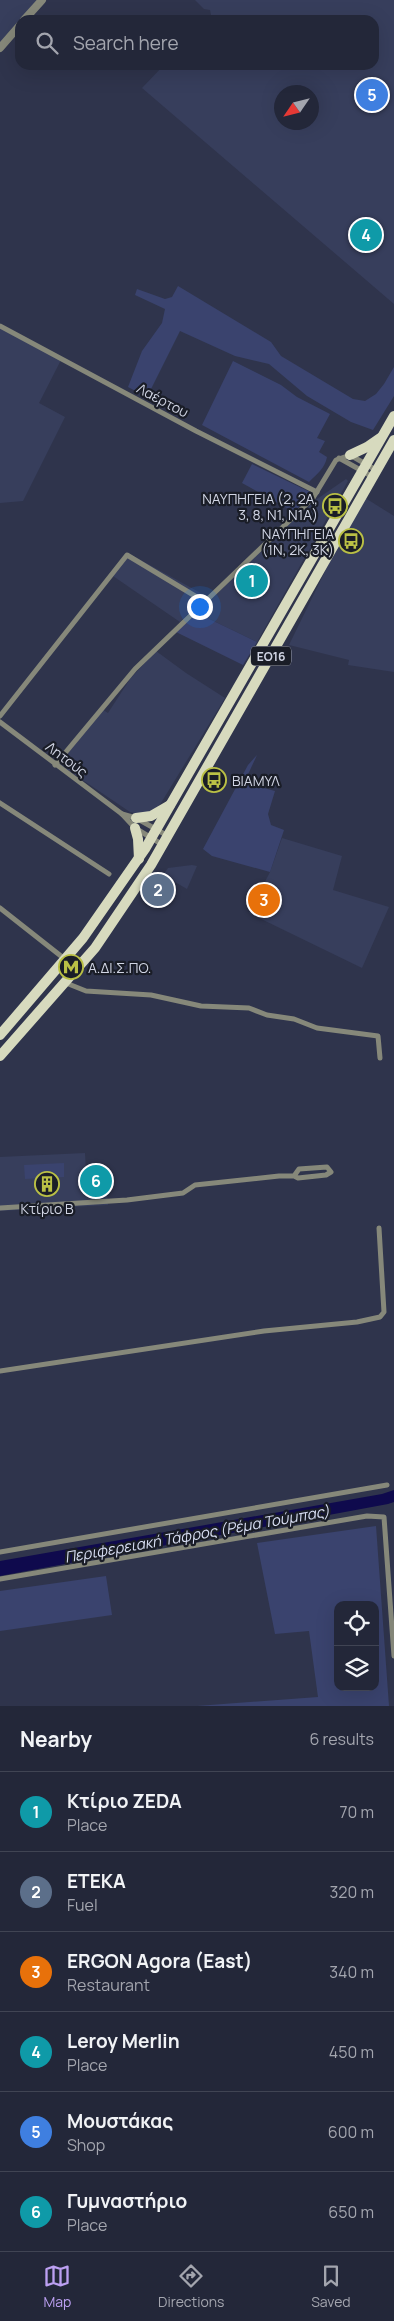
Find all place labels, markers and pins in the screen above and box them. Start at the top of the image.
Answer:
pin: 5 [356,76,388,114]
pin: 4 [350,216,382,254]
place label: ΝΑΥΠΗΓΕΙΑ (2, 2Α, 3, 8, Ν1, Ν1Α) [202,489,318,524]
bus stop icon: ΝΑΥΠΗΓΕΙΑ (2, 2Α, 3, 8, Ν1, Ν1Α) [322,493,348,519]
place label: ΝΑΥΠΗΓΕΙΑ (1Ν, 2Κ, 3Κ) [262,524,334,559]
bus stop icon: ΝΑΥΠΗΓΕΙΑ (1Ν, 2Κ, 3Κ) [338,528,364,554]
pin: 1 [236,562,268,600]
bus stop icon: ΒΙΑΜΥΛ [201,767,227,793]
place label: ΒΙΑΜΥΛ [232,771,280,790]
pin: 2 [142,871,174,909]
pin: 3 [248,881,280,919]
metro station icon: Α.ΔΙ.Σ.ΠΟ. [58,954,84,980]
place label: Α.ΔΙ.Σ.ΠΟ. [88,958,151,977]
pin: 6 [80,1162,112,1200]
building icon: Κτίριο Β [34,1171,60,1197]
place label: Κτίριο Β [20,1199,74,1218]

